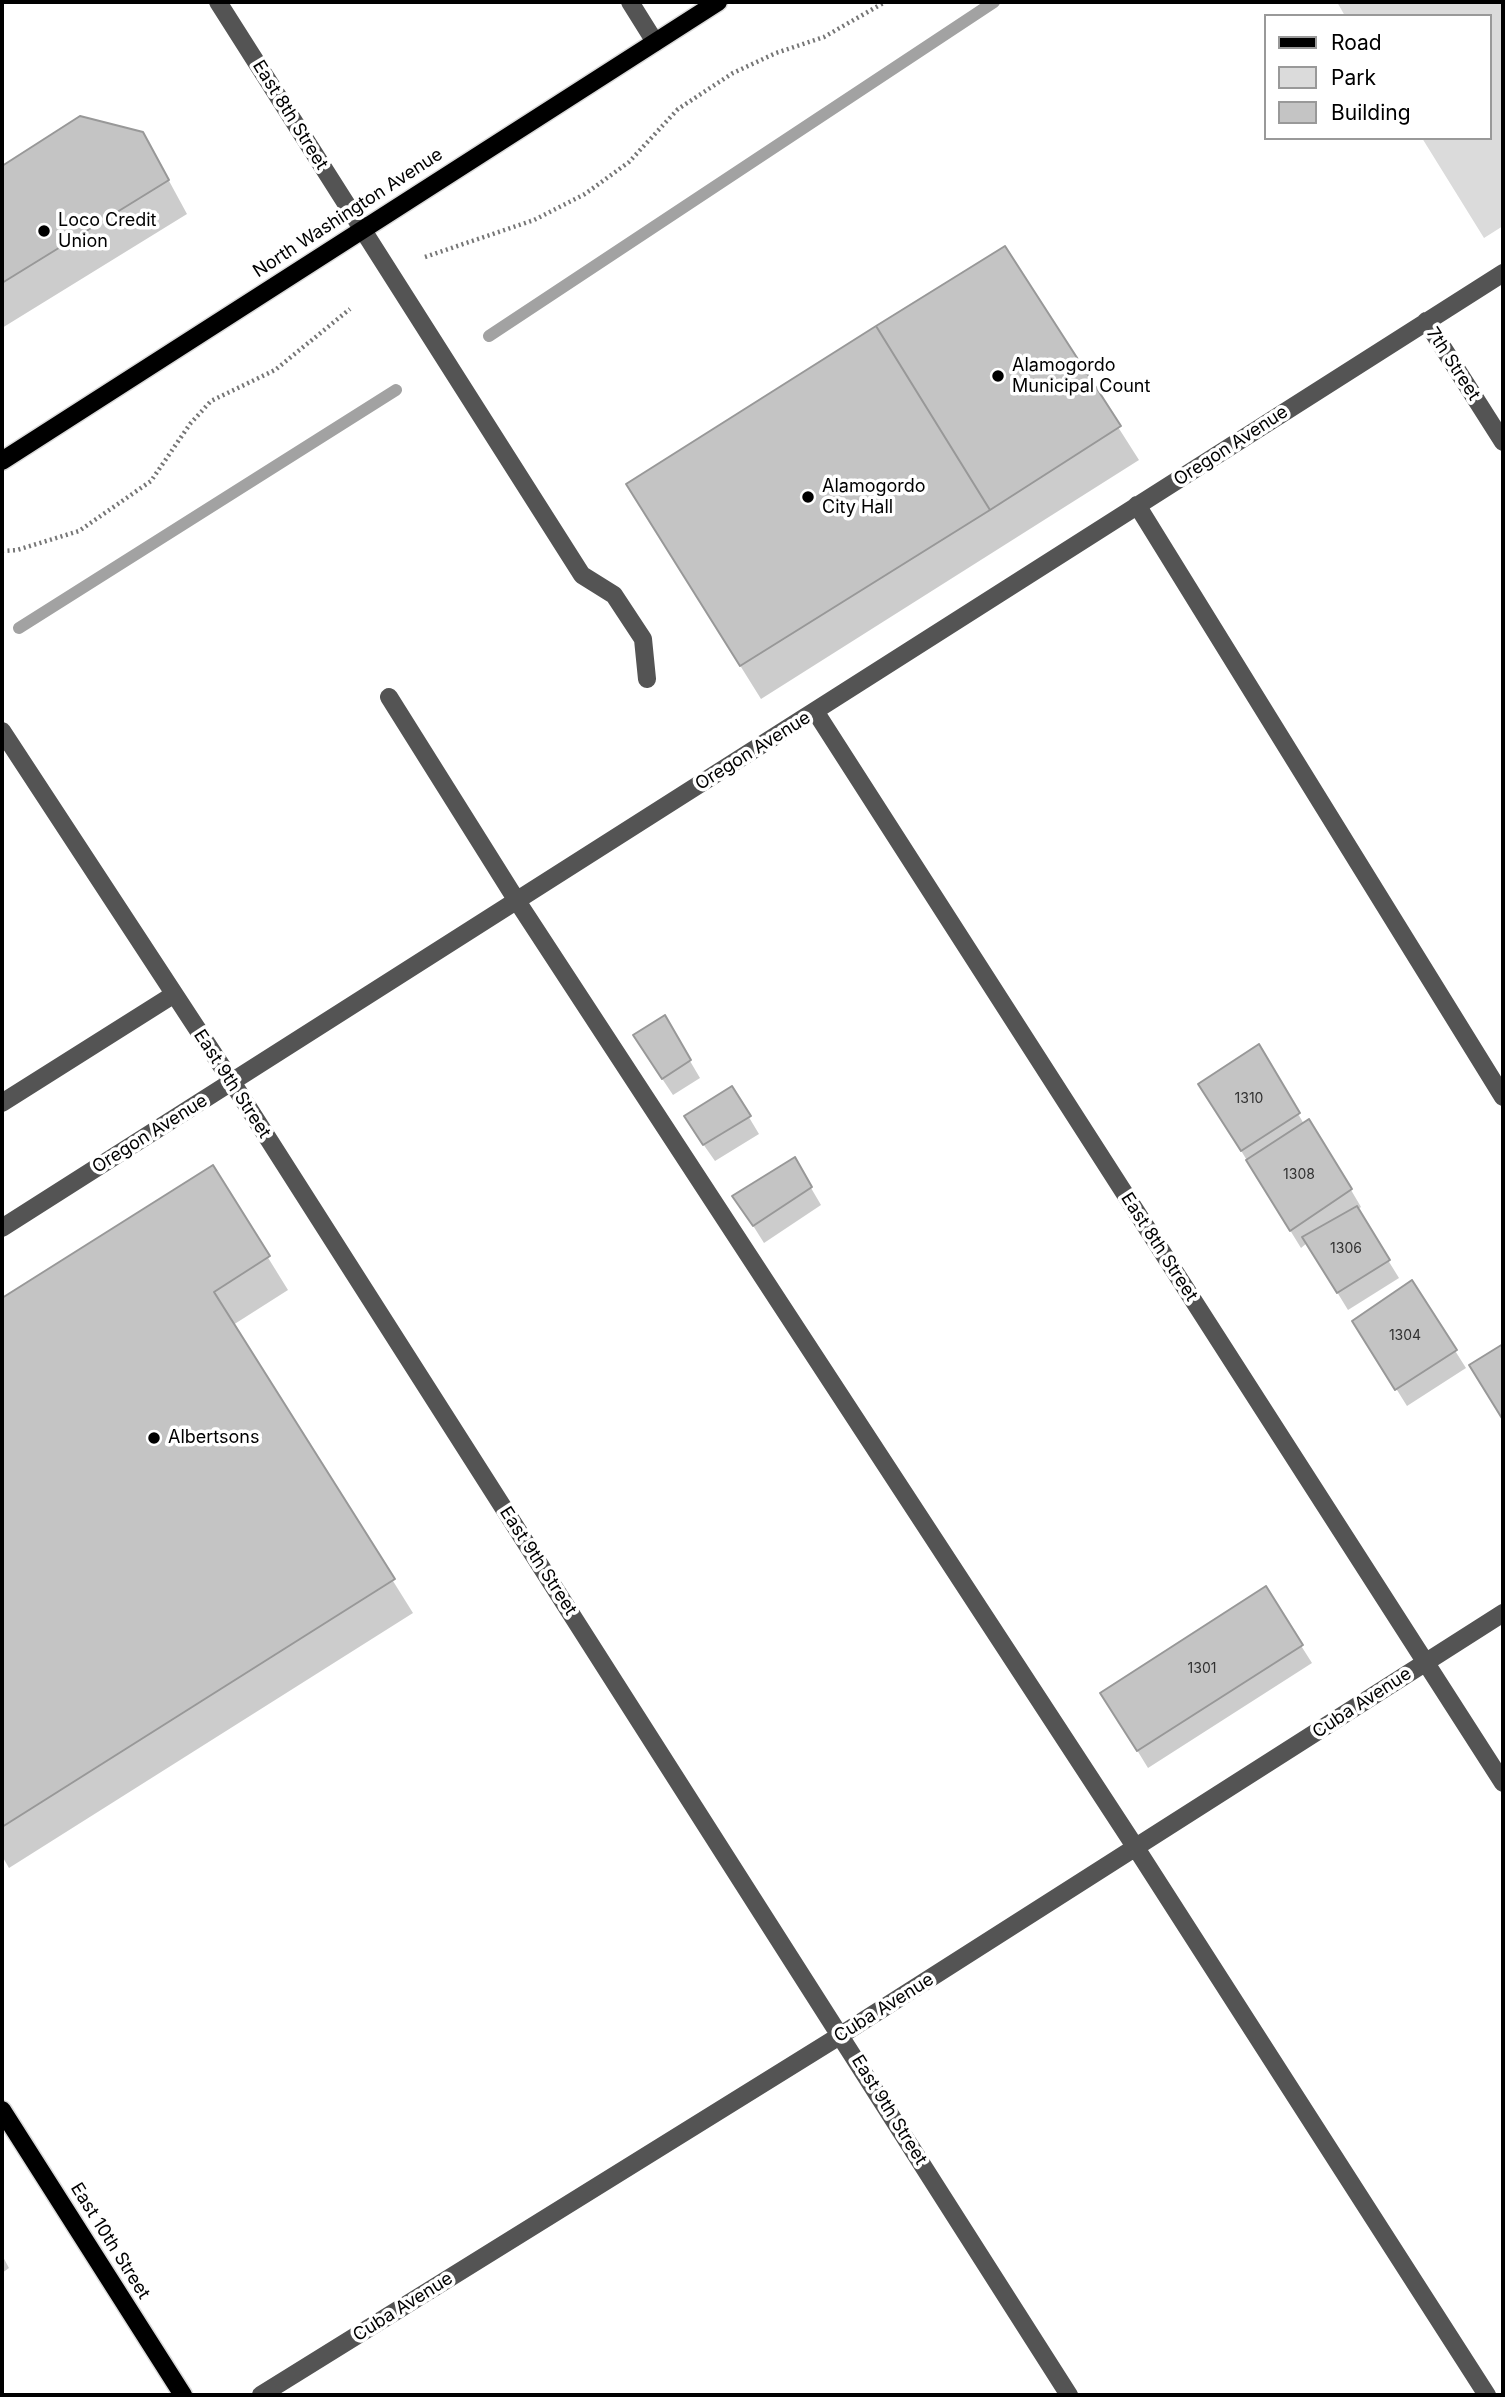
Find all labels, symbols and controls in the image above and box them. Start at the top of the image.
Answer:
legend [1264,14,1491,140]
text: Road [1331,30,1382,55]
street label: East 8th Street [248,56,332,174]
text: Park [1331,65,1376,90]
text: Building [1331,100,1411,125]
street label: North Washington Avenue [249,144,447,282]
place label: Loco Credit Union [58,210,156,252]
marker: Loco Credit Union [36,223,52,239]
street label: 7th Street [1421,323,1485,405]
place label: Alamogordo Municipal Count [1012,355,1150,398]
marker: Alamogordo Municipal Count [990,368,1006,384]
street label: Oregon Avenue [1170,401,1292,491]
place label: Alamogordo City Hall [822,476,926,518]
marker: Alamogordo City Hall [800,489,816,505]
street label: Oregon Avenue [692,707,814,795]
street label: East 9th Street [189,1026,275,1142]
street label: Oregon Avenue [89,1090,211,1178]
house number: 1310 [1235,1091,1263,1107]
house number: 1308 [1283,1167,1315,1183]
street label: East 8th Street [1116,1189,1202,1305]
house number: 1306 [1330,1241,1362,1257]
house number: 1304 [1389,1328,1421,1344]
place label: Albertsons [168,1427,259,1449]
marker: Albertsons [146,1430,162,1446]
street label: East 9th Street [495,1503,581,1619]
house number: 1301 [1188,1661,1216,1677]
street label: Cuba Avenue [1309,1663,1415,1743]
street label: Cuba Avenue [830,1969,938,2047]
street label: East 9th Street [847,2051,931,2169]
street label: East 10th Street [66,2179,154,2303]
street label: Cuba Avenue [349,2268,457,2346]

